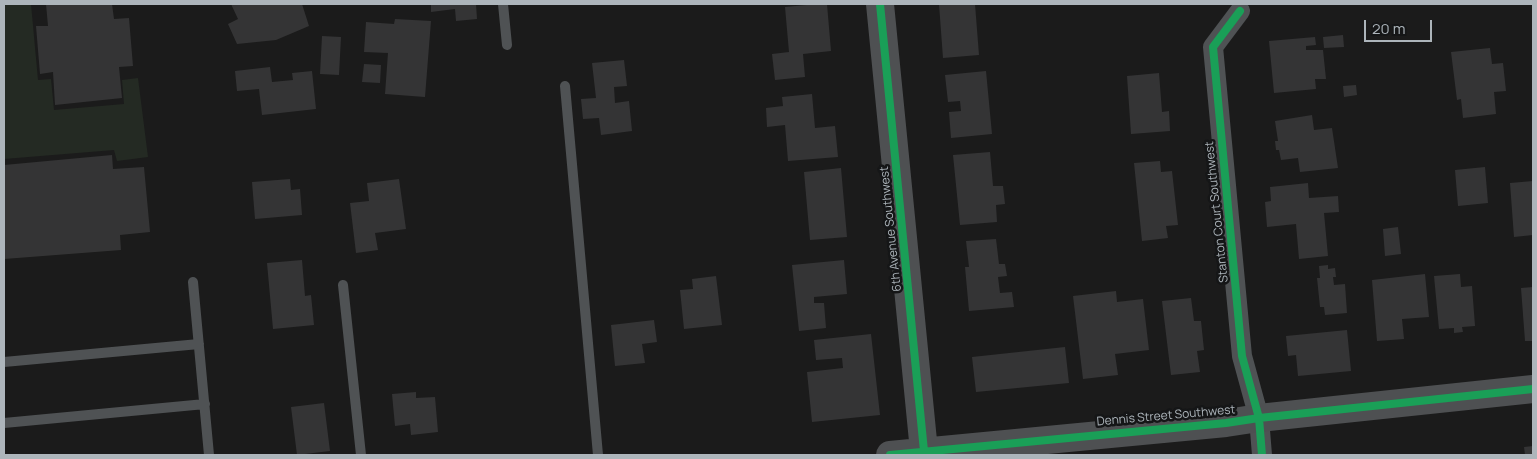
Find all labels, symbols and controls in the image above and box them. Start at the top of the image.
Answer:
scale bar [1367,10,1434,42]
text: 20 m [1372,18,1405,39]
street label: Stanton Court Southwest [1202,141,1232,283]
street label: 6th Avenue Southwest [877,166,905,292]
street label: Dennis Street Southwest [1096,403,1236,429]

